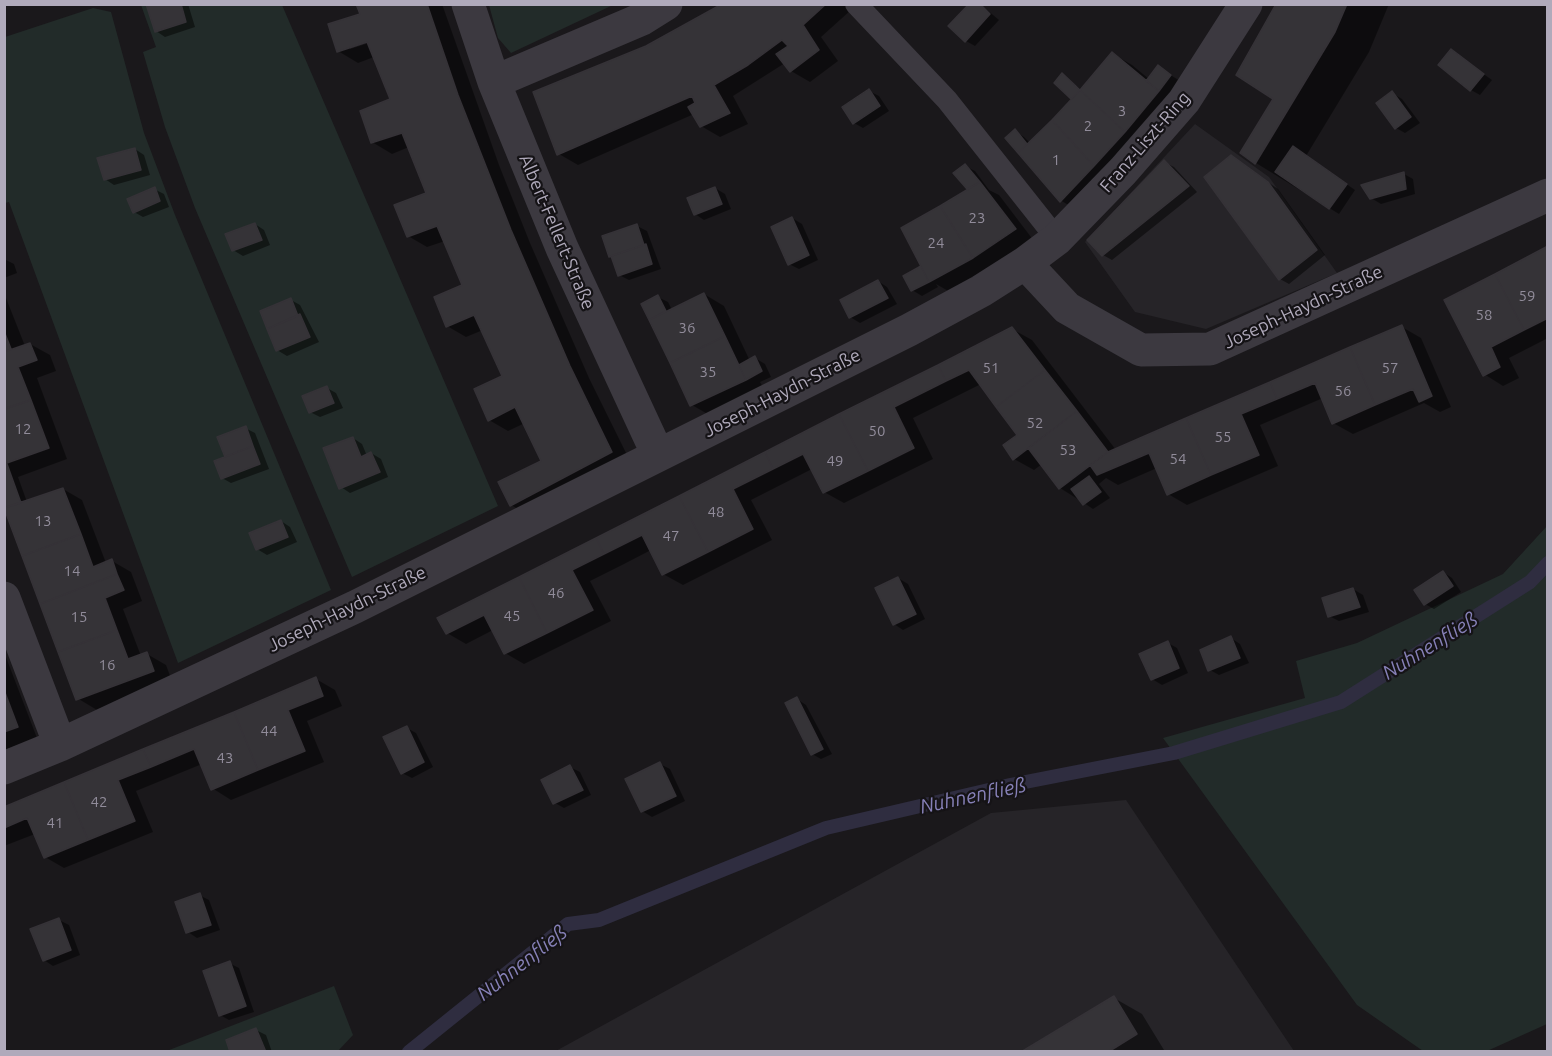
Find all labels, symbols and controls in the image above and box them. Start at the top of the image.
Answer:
street label: Franz-Liszt-Ring [1095,87,1195,197]
house number: 3 [1118,102,1126,120]
house number: 2 [1084,117,1092,135]
street label: Albert-Fellert-Straße [515,151,599,313]
house number: 1 [1052,151,1060,169]
house number: 23 [969,209,985,227]
house number: 24 [928,234,944,252]
street label: Joseph-Haydn-Straße [1220,261,1386,353]
house number: 59 [1519,287,1535,305]
house number: 58 [1476,306,1492,324]
house number: 36 [679,319,695,337]
street label: Joseph-Haydn-Straße [700,344,864,442]
house number: 51 [983,359,999,377]
house number: 57 [1382,359,1398,377]
house number: 35 [700,363,716,381]
house number: 56 [1335,382,1351,400]
house number: 52 [1027,414,1043,432]
house number: 12 [15,420,31,438]
house number: 50 [869,422,885,440]
house number: 55 [1215,428,1231,446]
house number: 53 [1060,441,1076,459]
house number: 54 [1170,450,1186,468]
house number: 49 [827,452,843,470]
house number: 48 [708,503,724,521]
house number: 13 [35,512,51,530]
house number: 47 [663,527,679,545]
street label: Joseph-Haydn-Straße [265,561,429,657]
house number: 14 [64,562,80,580]
house number: 46 [548,584,564,602]
house number: 45 [504,607,520,625]
water label: Nuhnenfließ [1378,607,1482,685]
house number: 15 [71,608,87,626]
house number: 16 [99,656,115,674]
house number: 44 [261,722,277,740]
house number: 43 [217,749,233,767]
water label: Nuhnenfließ [918,773,1028,819]
house number: 42 [91,793,107,811]
house number: 41 [47,814,63,832]
water label: Nuhnenfließ [472,920,572,1006]

